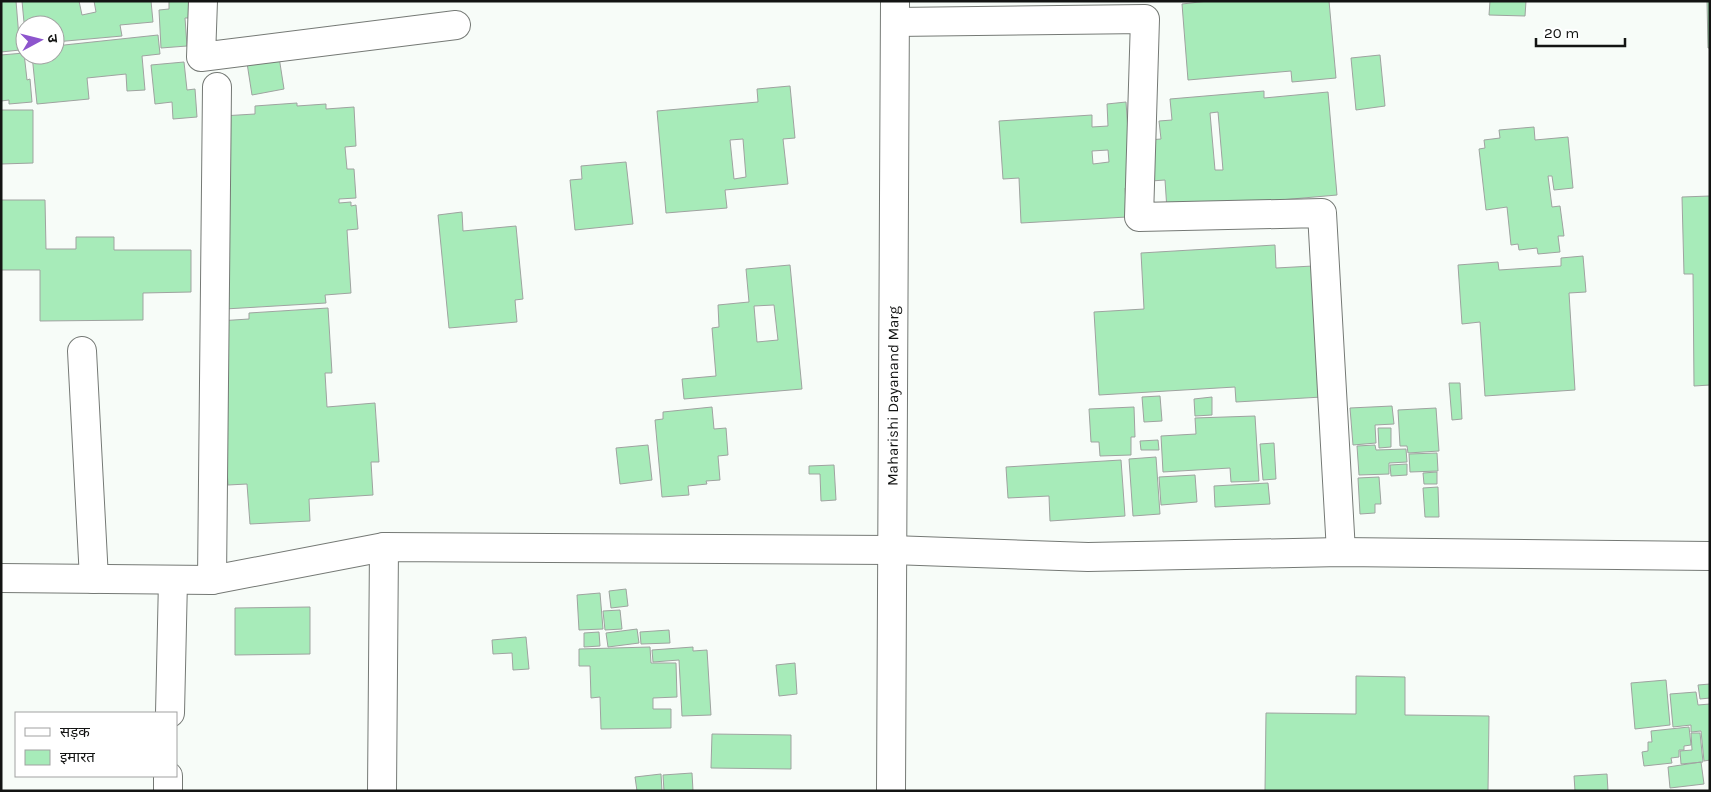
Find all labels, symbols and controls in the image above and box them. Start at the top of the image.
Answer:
north arrow [15,15,65,65]
scale bar [1536,15,1625,47]
text: 20 m [1544,24,1579,42]
text: उ [43,33,61,44]
street label: Maharishi Dayanand Marg [884,305,902,486]
legend [15,712,178,777]
text: सड़क [60,723,90,741]
text: इमारत [60,748,95,766]

